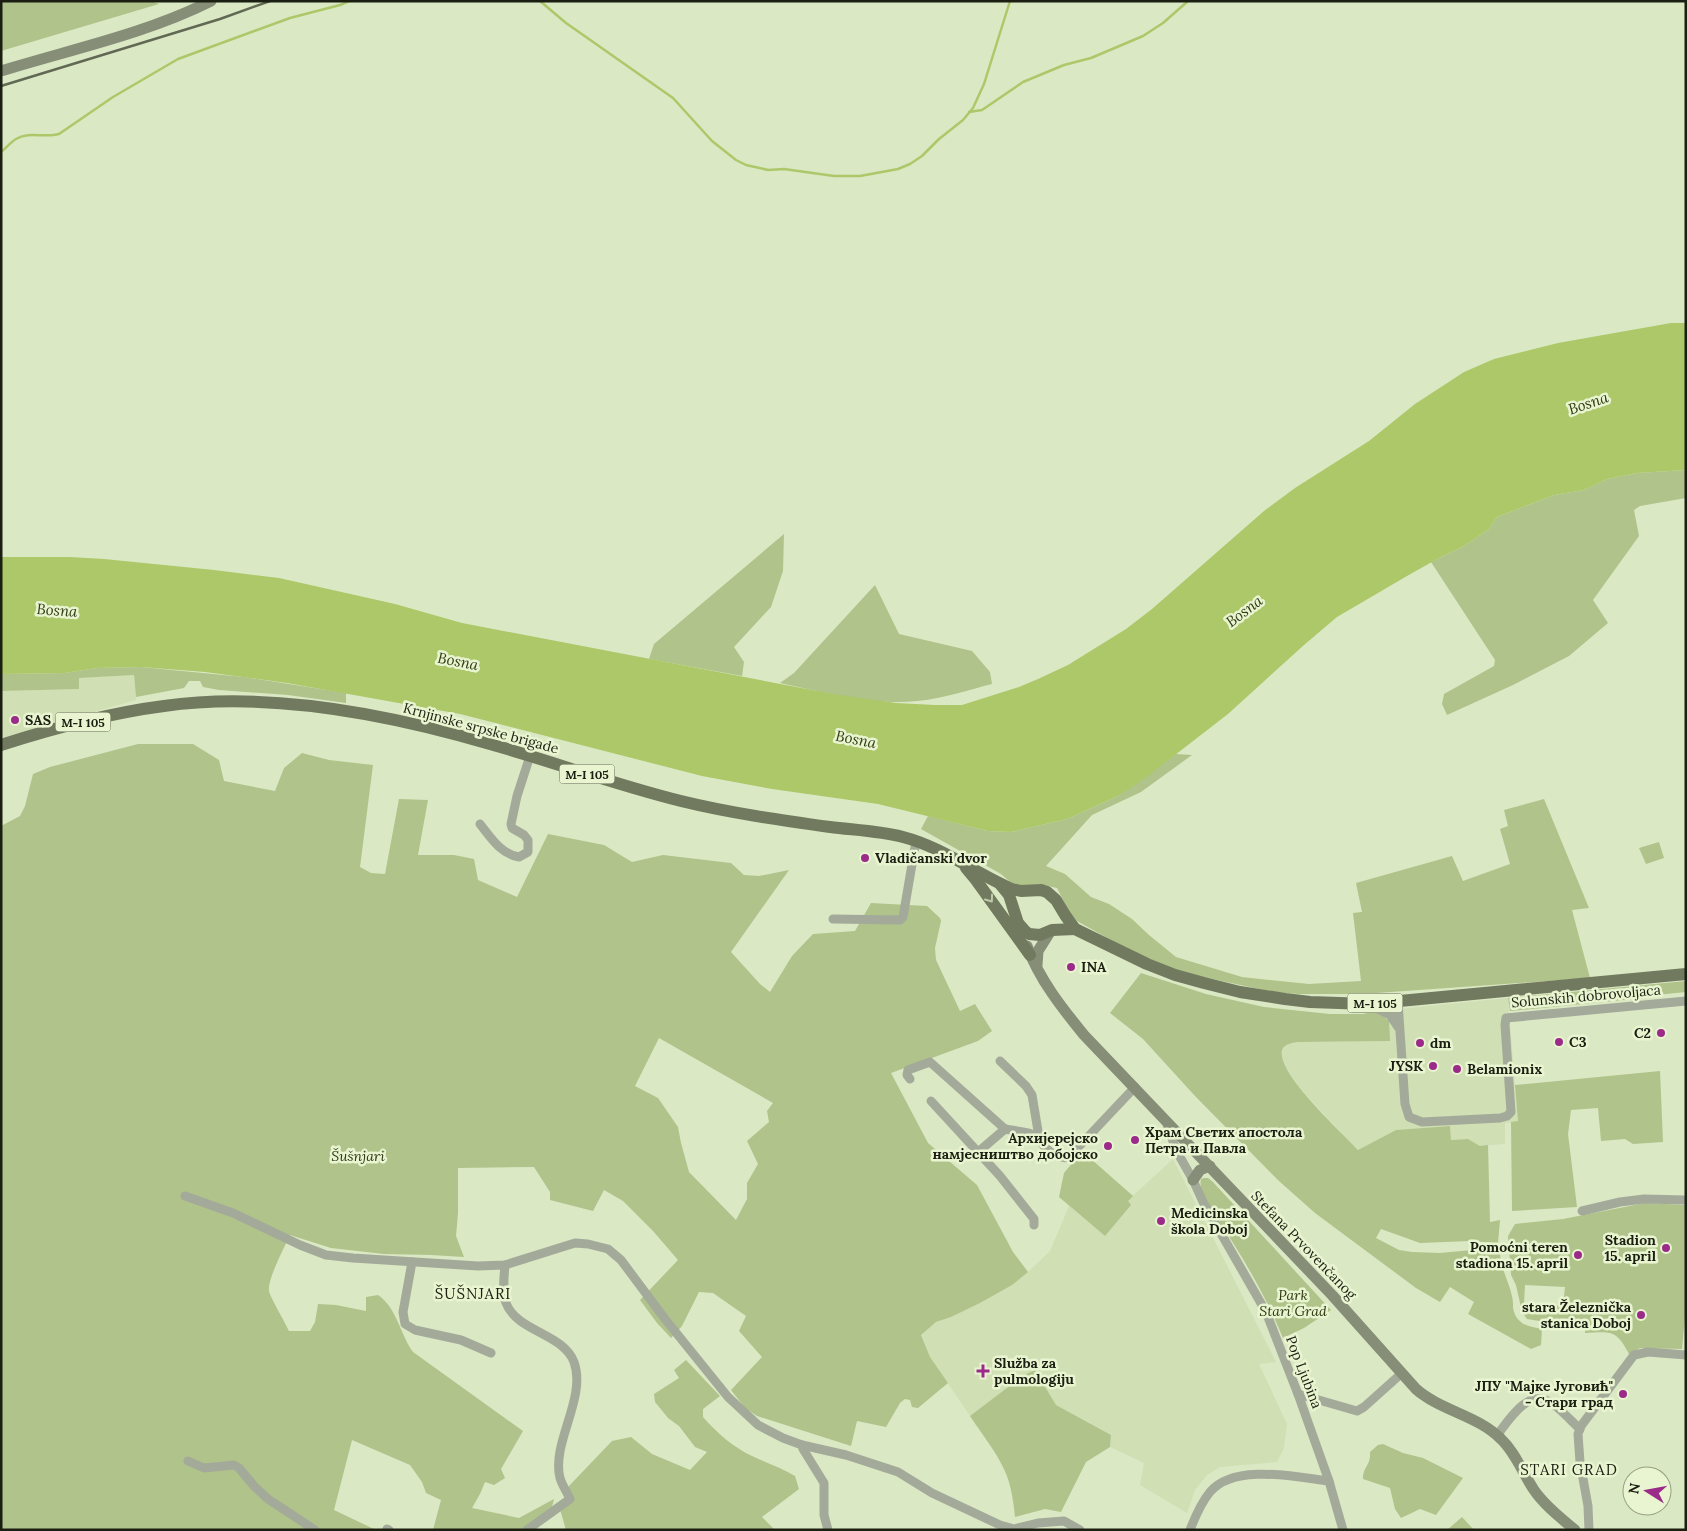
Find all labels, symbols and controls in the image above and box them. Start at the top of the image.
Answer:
water label: Bosna [1566,387,1611,419]
water label: Bosna [1222,591,1267,631]
water label: Bosna [36,599,79,621]
water label: Bosna [436,648,481,674]
street label: Krnjinske srpske brigade [401,699,561,758]
place label: SAS [25,711,51,729]
road number: M-I 105 [56,712,110,732]
marker: SAS [9,714,21,726]
water label: Bosna [834,726,879,752]
road number: M-I 105 [560,764,614,784]
place label: Vladičanski dvor [875,849,987,867]
marker: Vladičanski dvor [859,852,871,864]
one-way arrow [985,893,993,902]
place label: INA [1081,958,1107,976]
marker: INA [1065,961,1077,973]
street label: Solunskih dobrovoljaca [1510,980,1662,1012]
road number: M-I 105 [1348,994,1402,1012]
place label: C2 [1634,1024,1651,1042]
marker: C2 [1655,1027,1667,1039]
place label: C3 [1569,1033,1587,1051]
place label: dm [1430,1034,1451,1052]
marker: C3 [1553,1036,1565,1048]
marker: dm [1414,1037,1426,1049]
place label: JYSK [1389,1057,1423,1075]
marker: JYSK [1427,1060,1439,1072]
place label: Belamionix [1467,1060,1542,1078]
marker: Belamionix [1451,1063,1463,1075]
place label: Храм Светих апостола Петра и Павла [1145,1123,1303,1157]
place label: Архијерејско намјесништво добојско [932,1129,1098,1163]
marker: Храм Светих апостола Петра и Павла [1129,1134,1141,1146]
marker: Архијерејско намјесништво добојско [1102,1140,1114,1152]
park label: Šušnjari [331,1147,385,1165]
street label: Stefana Prvovenčanog [1247,1187,1361,1303]
place label: Medicinska škola Doboj [1171,1204,1249,1238]
marker: Medicinska škola Doboj [1155,1215,1167,1227]
place label: Stadion 15. april [1604,1231,1657,1265]
place label: Pomoćni teren stadiona 15. april [1456,1238,1569,1272]
marker: Stadion 15. april [1660,1242,1672,1254]
marker: Pomoćni teren stadiona 15. april [1572,1249,1584,1261]
district label: ŠUŠNJARI [435,1284,511,1303]
park label: Park Stari Grad [1259,1286,1327,1320]
place label: stara Železnička stanica Doboj [1522,1298,1632,1332]
marker: stara Železnička stanica Doboj [1635,1309,1647,1321]
street label: Pop Ljubina [1282,1333,1326,1411]
place label: Služba za pulmologiju [994,1354,1074,1388]
marker: Služba za pulmologiju [976,1364,990,1378]
place label: ЈПУ "Мајке Југовић" - Стари град [1475,1377,1613,1411]
marker: ЈПУ "Мајке Југовић" - Стари град [1617,1388,1629,1400]
district label: STARI GRAD [1520,1460,1618,1479]
north arrow [1622,1466,1672,1516]
text: N [1624,1481,1644,1496]

